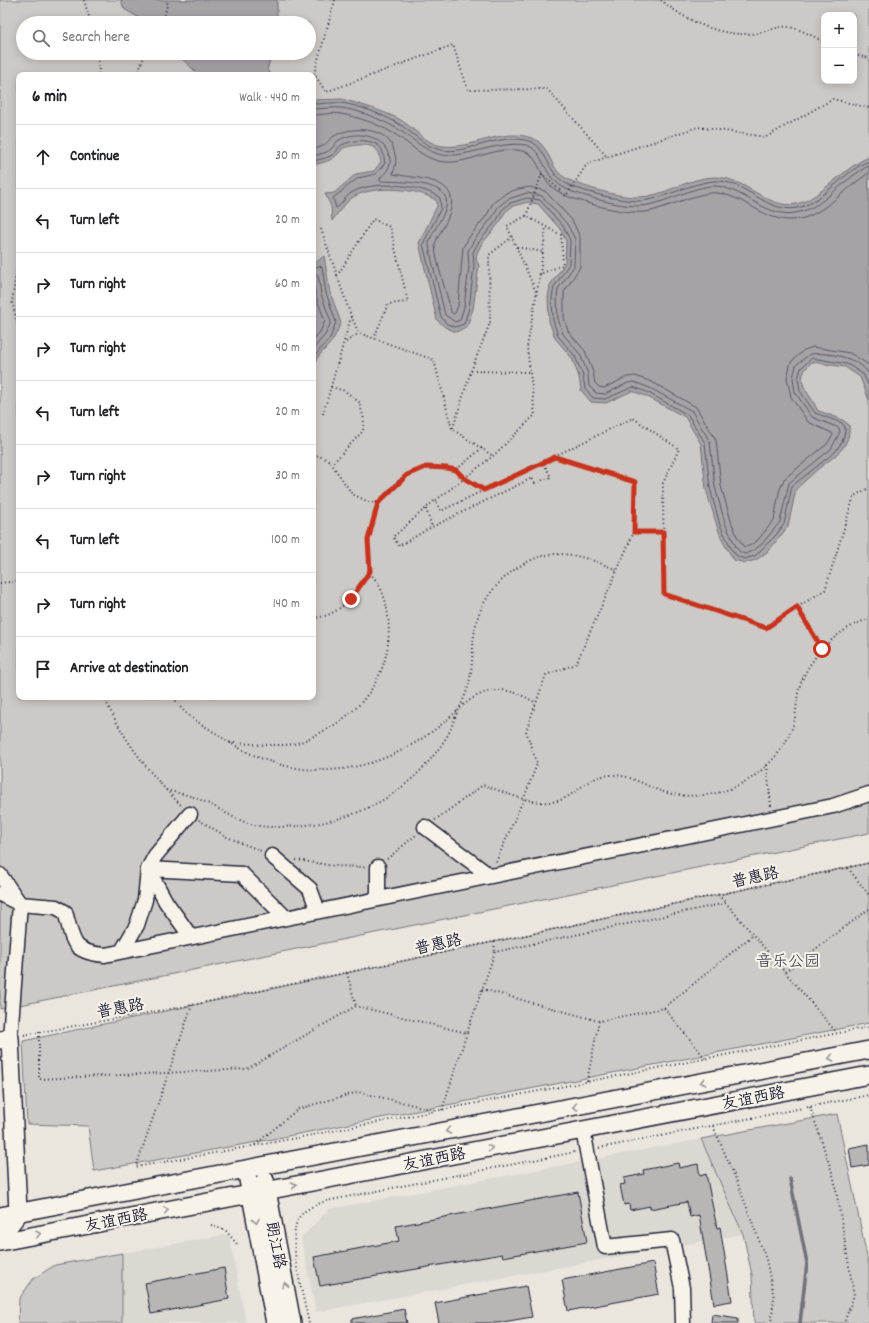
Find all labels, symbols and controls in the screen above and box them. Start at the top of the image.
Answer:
map controls [821,12,857,84]
button: + [821,12,857,48]
search box [16,16,316,60]
icon: search [30,27,52,49]
text: Search here [62,27,130,49]
button: − [821,48,857,84]
text: 6 min [32,86,67,110]
text: Walk · 440 m [239,89,300,108]
icon: ahead [32,146,54,168]
text: Continue [70,146,119,168]
text: 30 m [275,147,300,166]
icon: left [32,210,54,232]
text: Turn left [70,210,119,232]
text: 20 m [275,211,300,230]
icon: right [32,274,54,296]
text: Turn right [70,274,126,296]
text: 60 m [275,275,300,294]
icon: right [32,338,54,360]
text: Turn right [70,338,126,360]
text: 40 m [276,339,300,358]
icon: left [32,402,54,424]
text: Turn left [70,402,119,424]
text: 20 m [275,403,300,422]
icon: right [32,466,54,488]
text: Turn right [70,466,126,488]
text: 30 m [275,467,300,486]
icon: left [32,530,54,552]
text: Turn left [70,530,119,552]
text: 100 m [271,531,300,550]
route end [342,590,360,608]
icon: right [32,594,54,616]
text: Turn right [70,594,126,616]
text: 140 m [273,595,300,614]
route start [813,640,831,658]
icon: arrive [32,658,54,680]
text: Arrive at destination [70,658,188,680]
street label: 普惠路 [730,862,781,895]
street label: 普惠路 [413,929,464,962]
park label: 音乐公园 [756,951,820,974]
street label: 普惠路 [95,994,146,1025]
one-way arrow [828,1053,834,1061]
one-way arrow [700,1077,706,1086]
street label: 友谊西路 [720,1082,787,1117]
one-way arrow [572,1102,578,1110]
one-way arrow [445,1126,451,1135]
street label: 友谊西路 [401,1143,468,1178]
one-way arrow [487,1144,493,1152]
one-way arrow [290,1181,297,1190]
street label: 友谊西路 [83,1204,150,1239]
one-way arrow [163,1206,169,1214]
one-way arrow [251,1218,259,1224]
street label: 朗江路 [259,1220,290,1271]
one-way arrow [35,1231,41,1239]
one-way arrow [281,1282,289,1288]

